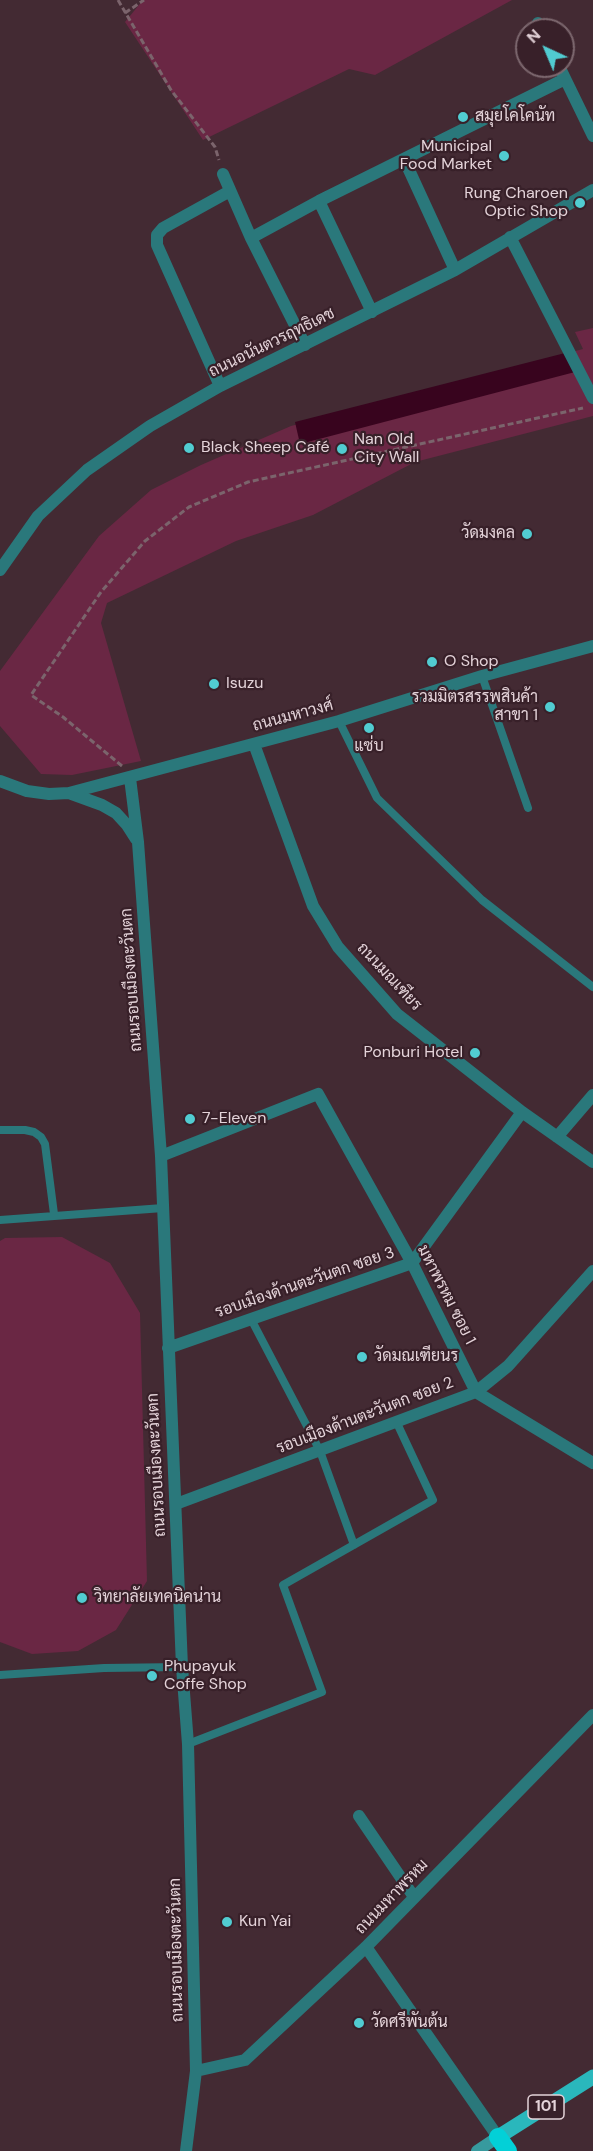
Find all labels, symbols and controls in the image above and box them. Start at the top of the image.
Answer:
north arrow [515,18,575,78]
text: N [522,25,545,48]
place label: สมุยโคโคนัท [475,107,555,127]
marker: สมุยโคโคนัท [456,110,470,124]
place label: Municipal Food Market [400,137,492,175]
marker: Municipal Food Market [497,149,511,163]
place label: Rung Charoen Optic Shop [464,184,568,222]
marker: Rung Charoen Optic Shop [573,196,587,210]
street label: ถนนอนันตวรฤทธิเดช [206,304,338,382]
place label: Nan Old City Wall [354,430,419,468]
place label: Black Sheep Café [201,438,330,458]
marker: Black Sheep Café [182,441,196,455]
marker: Nan Old City Wall [335,442,349,456]
place label: วัดมงคล [461,524,515,544]
marker: วัดมงคล [520,527,534,541]
place label: O Shop [444,652,499,672]
marker: O Shop [425,655,439,669]
place label: Isuzu [226,674,263,694]
marker: Isuzu [207,677,221,691]
place label: รวมมิตรสรรพสินค้า สาขา 1 [412,688,538,726]
street label: ถนนมหาวงศ์ [251,696,335,736]
marker: รวมมิตรสรรพสินค้า สาขา 1 [543,700,557,714]
marker: แซ่บ [362,721,376,735]
place label: แซ่บ [354,737,384,757]
street label: ถนนรอบเมืองตะวันตก [117,907,147,1053]
street label: ถนนมณเฑียร [353,939,425,1015]
place label: Ponburi Hotel [364,1043,463,1063]
marker: Ponburi Hotel [468,1046,482,1060]
place label: 7-Eleven [202,1109,266,1129]
marker: 7-Eleven [183,1112,197,1126]
street label: มหาพรหม ซอย 1 [413,1242,479,1348]
street label: รอบเมืองด้านตะวันตก ซอย 3 [213,1243,397,1323]
place label: วัดมณเฑียนร [374,1347,458,1367]
marker: วัดมณเฑียนร [355,1350,369,1364]
street label: รอบเมืองด้านตะวันตก ซอย 2 [274,1373,456,1459]
street label: ถนนรอบเมืองตะวันตก [144,1393,170,1537]
place label: วิทยาลัยเทคนิคน่าน [94,1588,221,1608]
marker: วิทยาลัยเทคนิคน่าน [75,1591,89,1605]
place label: Phupayuk Coffe Shop [164,1657,247,1695]
marker: Phupayuk Coffe Shop [145,1669,159,1683]
street label: ถนนมหาพรหม [352,1856,432,1938]
street label: ถนนรอบเมืองตะวันตก [166,1878,188,2022]
place label: Kun Yai [239,1912,291,1932]
marker: Kun Yai [220,1915,234,1929]
place label: วัดศรีพันต้น [371,2013,448,2033]
marker: วัดศรีพันต้น [352,2016,366,2030]
road number: 101 [528,2095,564,2119]

